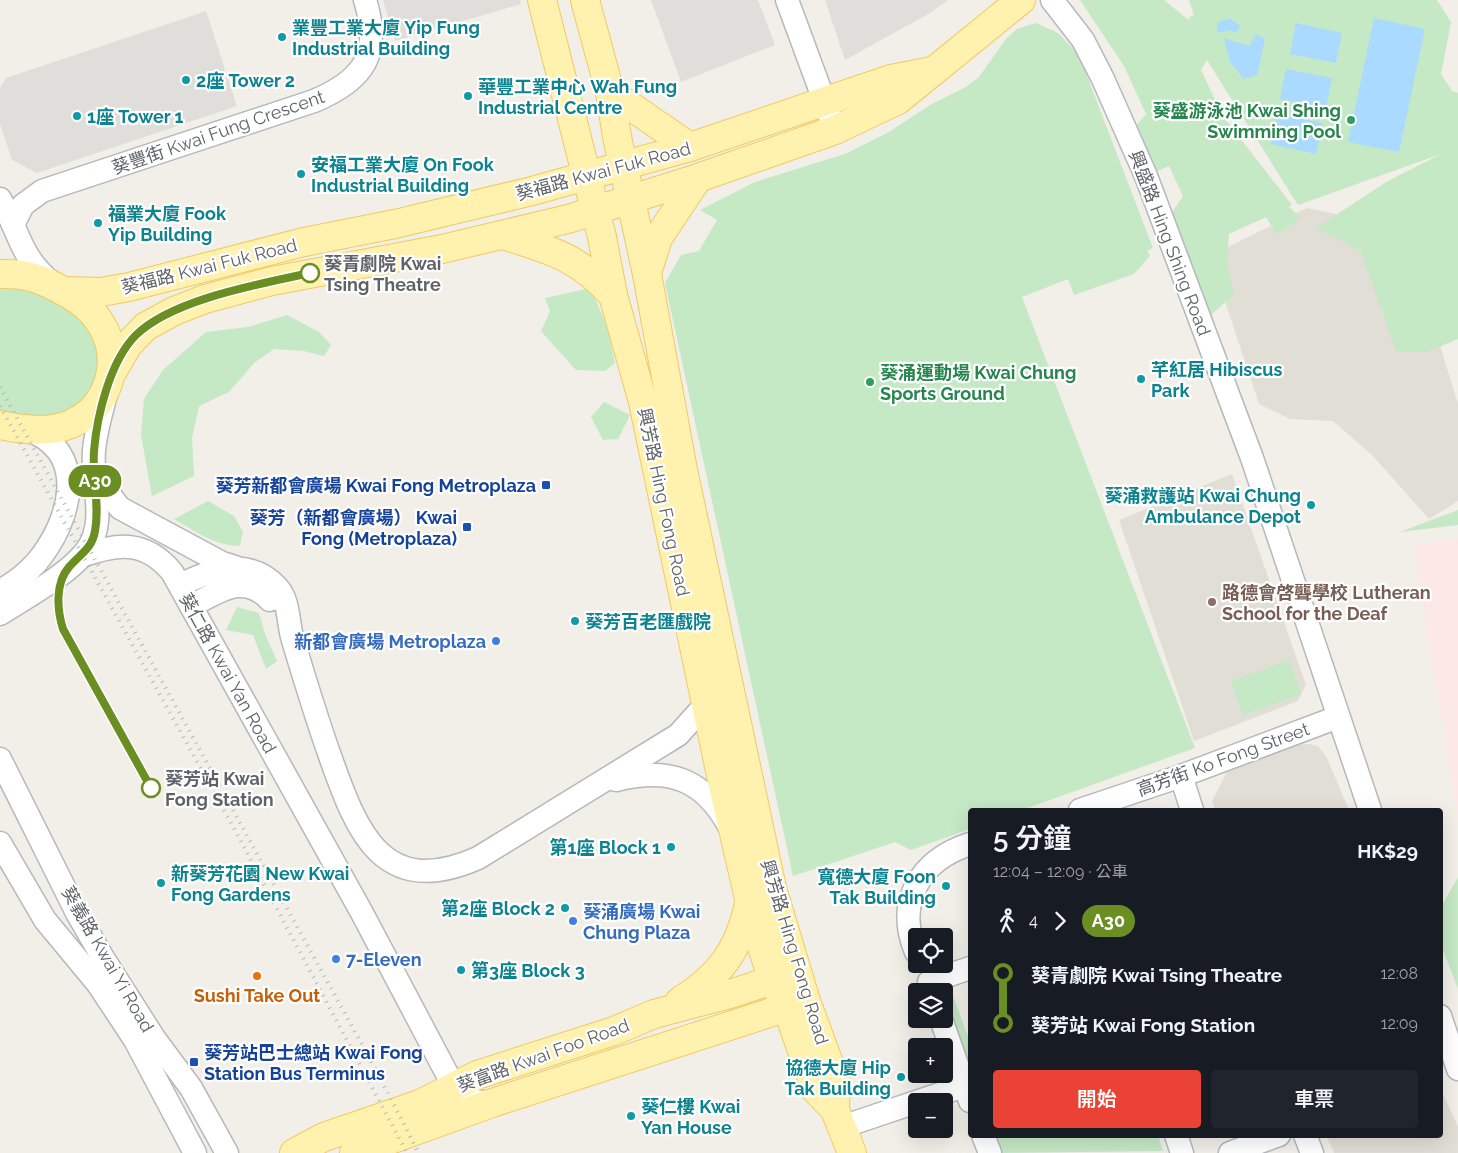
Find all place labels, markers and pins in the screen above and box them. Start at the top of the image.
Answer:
place label: 業豐工業大廈 Yip Fung Industrial Building [292,17,480,59]
marker: 業豐工業大廈 Yip Fung Industrial Building [276,31,288,43]
place label: 2座 Tower 2 [196,70,295,91]
marker: 2座 Tower 2 [180,74,192,86]
place label: 華豐工業中心 Wah Fung Industrial Centre [478,76,677,118]
marker: 華豐工業中心 Wah Fung Industrial Centre [462,90,474,102]
place label: 葵盛游泳池 Kwai Shing Swimming Pool [1152,100,1341,142]
place label: 1座 Tower 1 [87,106,184,127]
marker: 1座 Tower 1 [71,110,83,122]
marker: 葵盛游泳池 Kwai Shing Swimming Pool [1345,114,1357,126]
place label: 安福工業大廈 On Fook Industrial Building [311,154,495,196]
marker: 安福工業大廈 On Fook Industrial Building [295,168,307,180]
place label: 福業大廈 Fook Yip Building [108,203,227,245]
marker: 福業大廈 Fook Yip Building [92,217,104,229]
place label: 葵青劇院 Kwai Tsing Theatre [324,253,441,295]
marker: 葵青劇院 Kwai Tsing Theatre [300,263,320,283]
place label: 芊紅居 Hibiscus Park [1151,359,1282,401]
place label: 葵涌運動場 Kwai Chung Sports Ground [880,362,1076,404]
marker: 芊紅居 Hibiscus Park [1135,373,1147,385]
marker: 葵涌運動場 Kwai Chung Sports Ground [864,376,876,388]
place label: 葵芳新都會廣場 Kwai Fong Metroplaza [216,475,536,496]
marker: 葵芳新都會廣場 Kwai Fong Metroplaza [540,479,552,491]
place label: 葵涌救護站 Kwai Chung Ambulance Depot [1105,485,1301,527]
marker: 葵涌救護站 Kwai Chung Ambulance Depot [1305,499,1317,511]
place label: 葵芳（新都會廣場） Kwai Fong (Metroplaza) [250,507,457,549]
marker: 葵芳（新都會廣場） Kwai Fong (Metroplaza) [461,521,473,533]
place label: 路德會啓聾學校 Lutheran School for the Deaf [1222,582,1431,624]
marker: 路德會啓聾學校 Lutheran School for the Deaf [1206,596,1218,608]
place label: 葵芳百老匯戲院 [585,611,711,632]
marker: 葵芳百老匯戲院 [569,615,581,627]
place label: 新都會廣場 Metroplaza [294,631,486,652]
marker: 新都會廣場 Metroplaza [490,635,502,647]
place label: 葵芳站 Kwai Fong Station [165,768,274,810]
marker: 葵芳站 Kwai Fong Station [141,778,161,798]
place label: 第1座 Block 1 [550,837,661,858]
marker: 第1座 Block 1 [665,841,677,853]
place label: 新葵芳花園 New Kwai Fong Gardens [171,863,349,905]
place label: 寬德大廈 Foon Tak Building [817,866,936,908]
marker: 新葵芳花園 New Kwai Fong Gardens [155,877,167,889]
marker: 寬德大廈 Foon Tak Building [940,880,952,892]
place label: 第2座 Block 2 [441,898,555,919]
place label: 葵涌廣場 Kwai Chung Plaza [583,901,700,943]
marker: 第2座 Block 2 [559,902,571,914]
marker: 葵涌廣場 Kwai Chung Plaza [567,915,579,927]
place label: 7-Eleven [346,949,422,970]
marker: 7-Eleven [330,953,342,965]
place label: 第3座 Block 3 [471,960,585,981]
marker: 第3座 Block 3 [455,964,467,976]
marker: Sushi Take Out [251,970,263,982]
place label: Sushi Take Out [194,985,320,1006]
place label: 葵芳站巴士總站 Kwai Fong Station Bus Terminus [204,1042,423,1084]
marker: 葵芳站巴士總站 Kwai Fong Station Bus Terminus [188,1056,200,1068]
place label: 協德大廈 Hip Tak Building [785,1057,891,1099]
marker: 協德大廈 Hip Tak Building [895,1071,907,1083]
place label: 葵仁樓 Kwai Yan House [641,1096,740,1138]
marker: 葵仁樓 Kwai Yan House [625,1110,637,1122]

